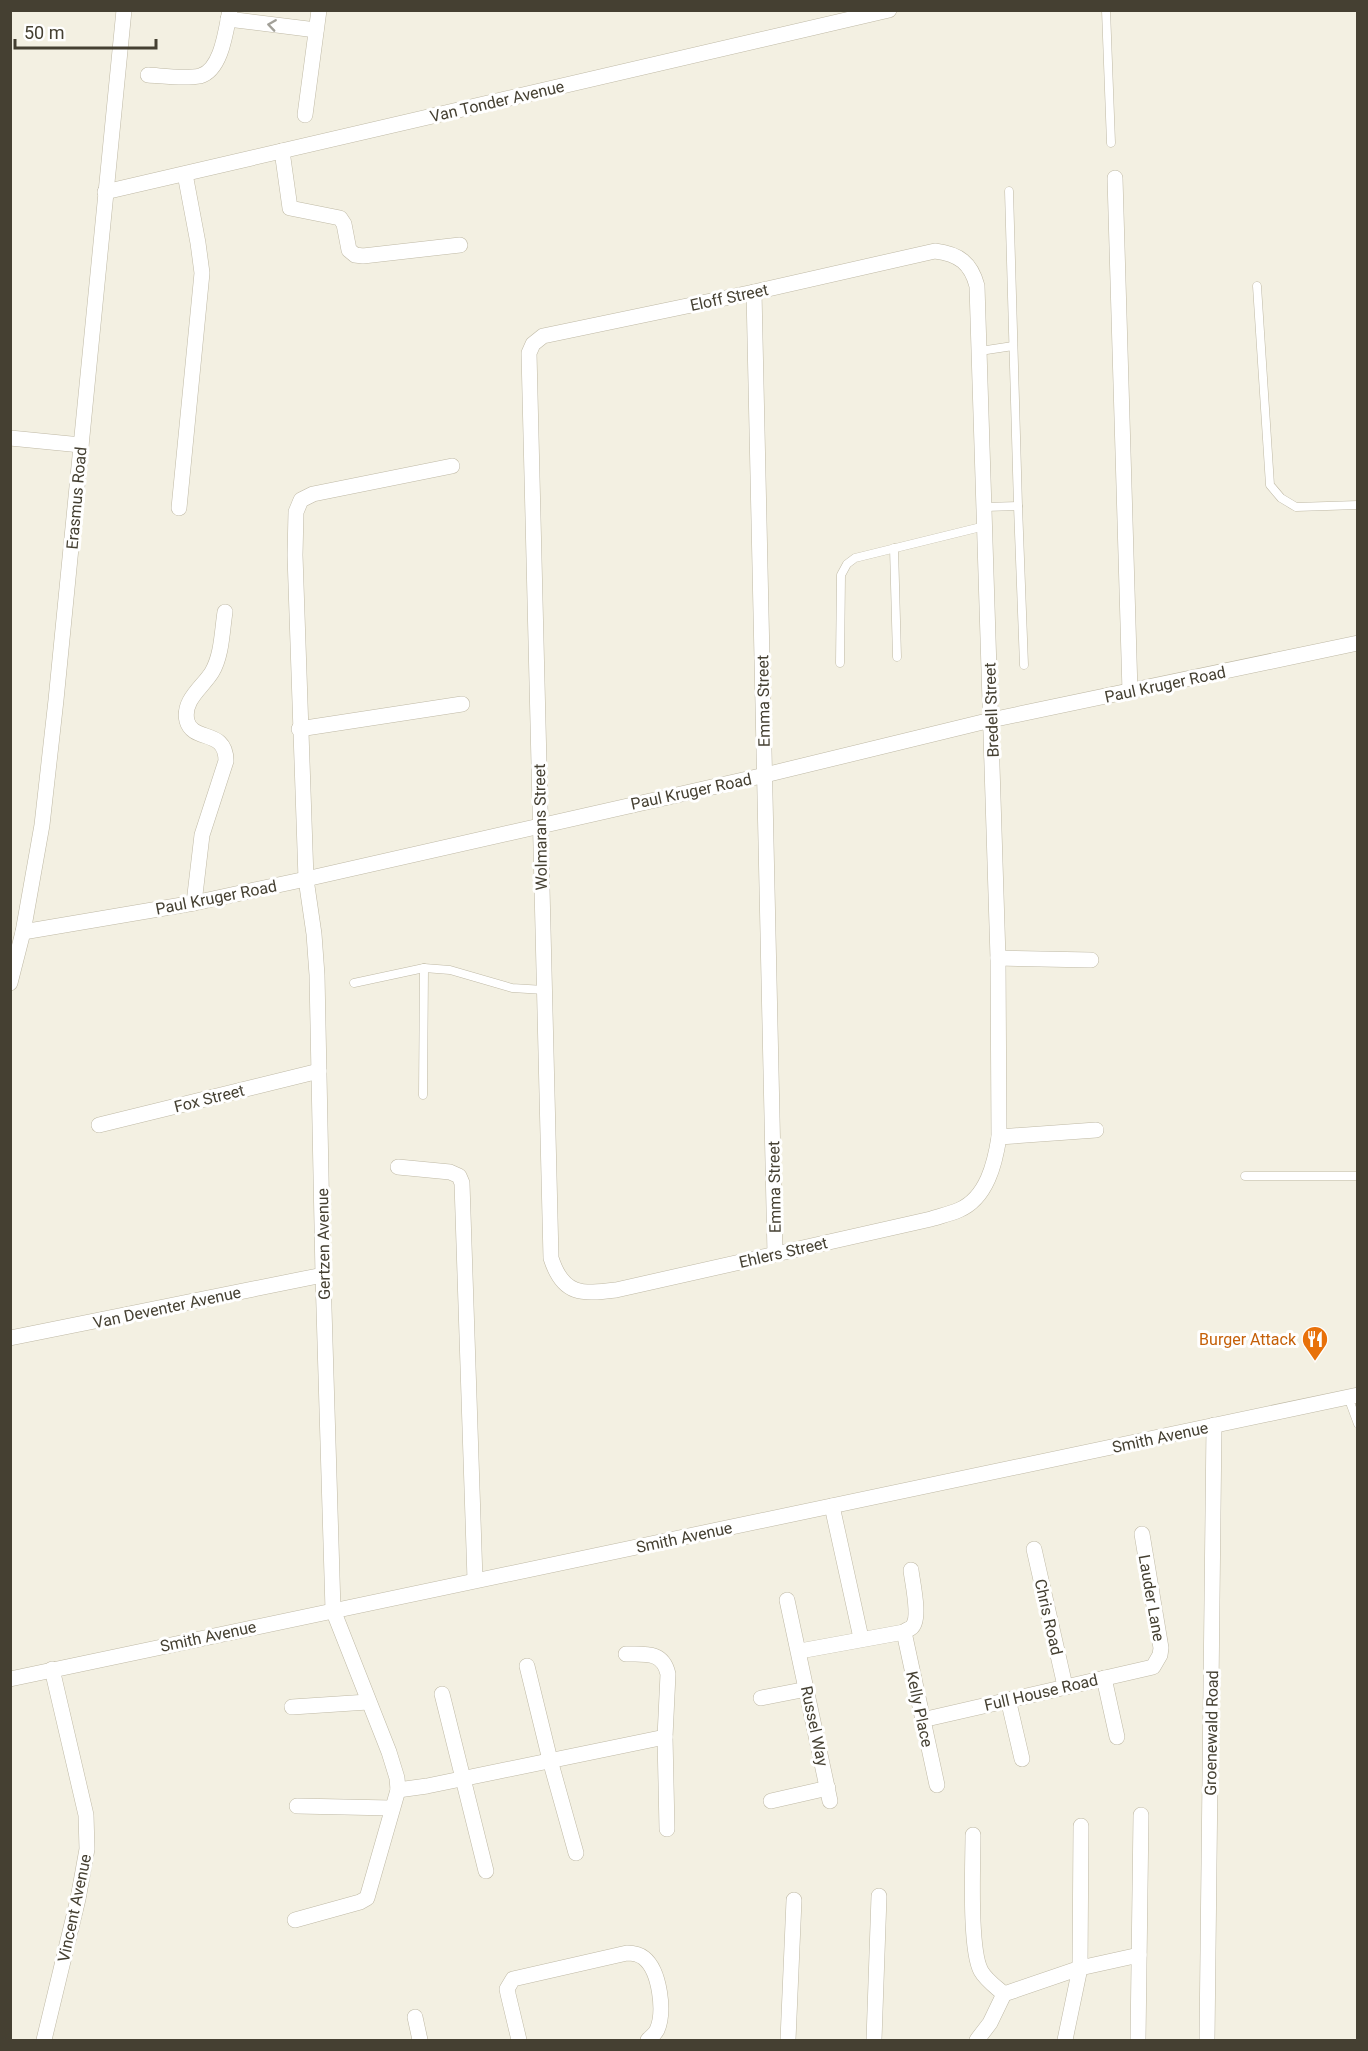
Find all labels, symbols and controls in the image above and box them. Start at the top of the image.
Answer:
scale bar [15,12,156,50]
one-way arrow [268,19,277,31]
text: 50 m [24,22,64,43]
street label: Van Tonder Avenue [428,77,566,126]
street label: Eloff Street [688,280,770,315]
street label: Erasmus Road [63,446,90,550]
street label: Emma Street [753,655,774,747]
street label: Bredell Street [980,662,1003,758]
street label: Paul Kruger Road [1103,662,1227,707]
street label: Wolmarans Street [530,763,551,891]
street label: Paul Kruger Road [629,769,753,814]
street label: Paul Kruger Road [154,876,278,919]
street label: Fox Street [172,1081,246,1116]
street label: Emma Street [764,1141,785,1233]
street label: Gertzen Avenue [313,1188,334,1300]
street label: Ehlers Street [737,1233,829,1272]
street label: Van Deventer Avenue [91,1283,243,1332]
restaurant icon: Burger Attack [1300,1324,1330,1362]
place label: Burger Attack [1199,1330,1297,1349]
street label: Smith Avenue [1110,1418,1210,1457]
street label: Smith Avenue [634,1518,734,1557]
street label: Lauder Lane [1135,1553,1168,1643]
street label: Chris Road [1031,1577,1066,1657]
street label: Smith Avenue [158,1617,258,1656]
street label: Kelly Place [902,1669,937,1749]
street label: Full House Road [982,1670,1100,1715]
street label: Groenewald Road [1201,1670,1222,1796]
street label: Russel Way [797,1684,832,1768]
street label: Vincent Avenue [54,1852,95,1964]

